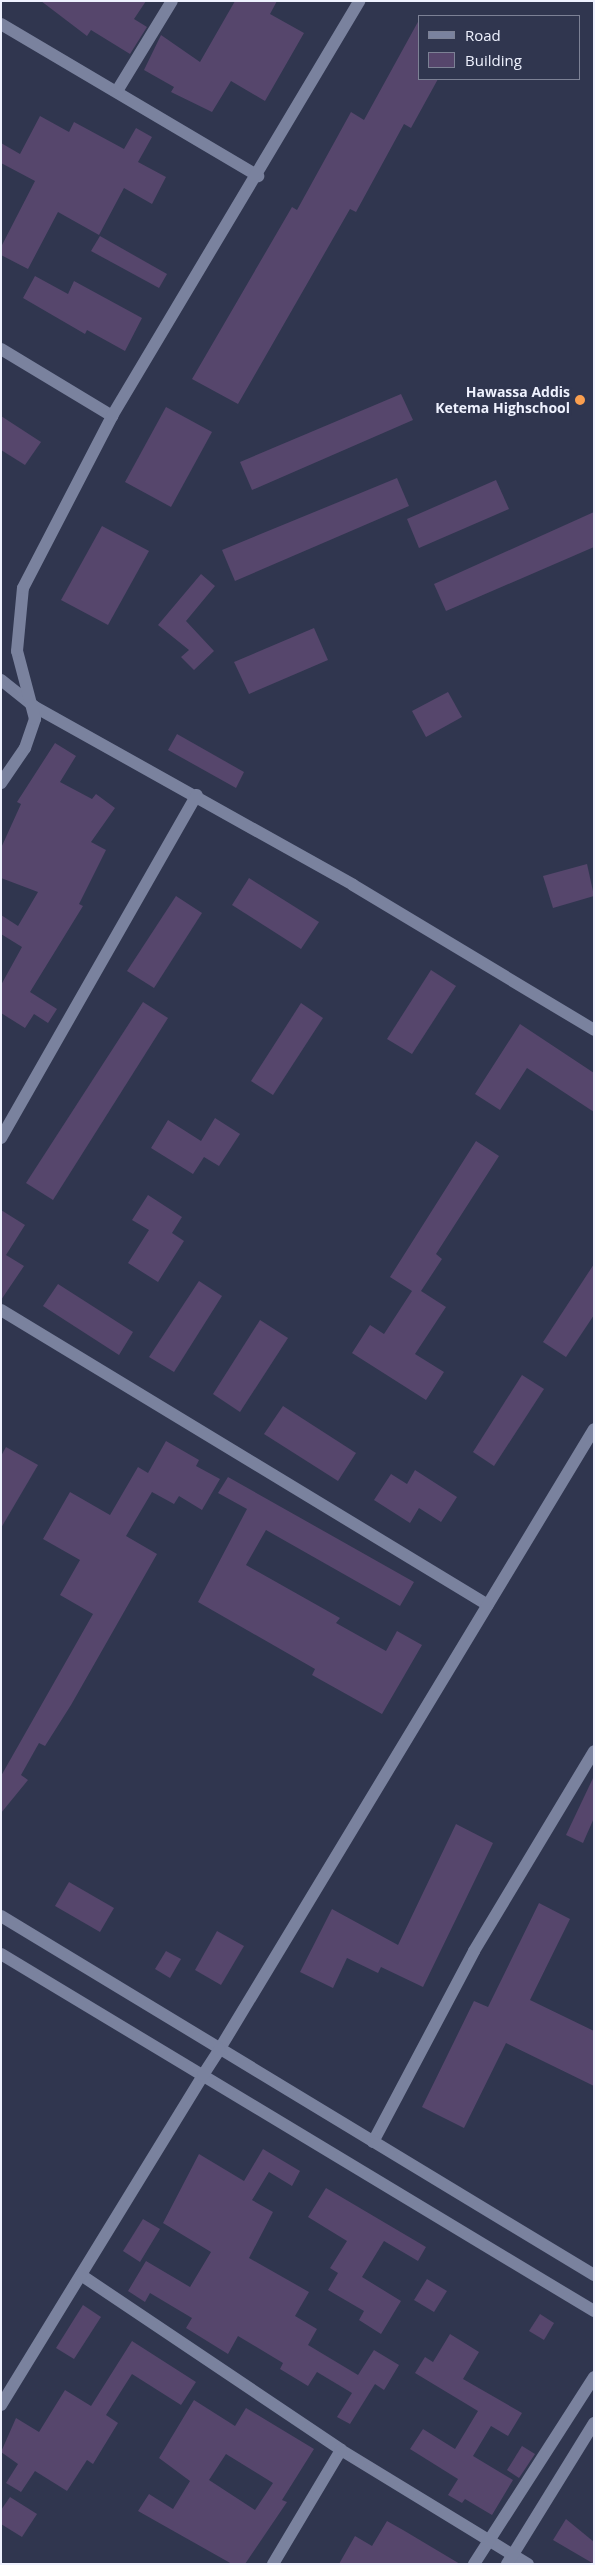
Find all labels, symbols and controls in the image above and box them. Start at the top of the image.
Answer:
legend [418,15,580,80]
text: Road [465,25,501,45]
text: Building [465,50,522,70]
place label: Hawassa Addis Ketema Highschool [435,384,570,417]
marker: Hawassa Addis Ketema Highschool [574,394,586,406]

